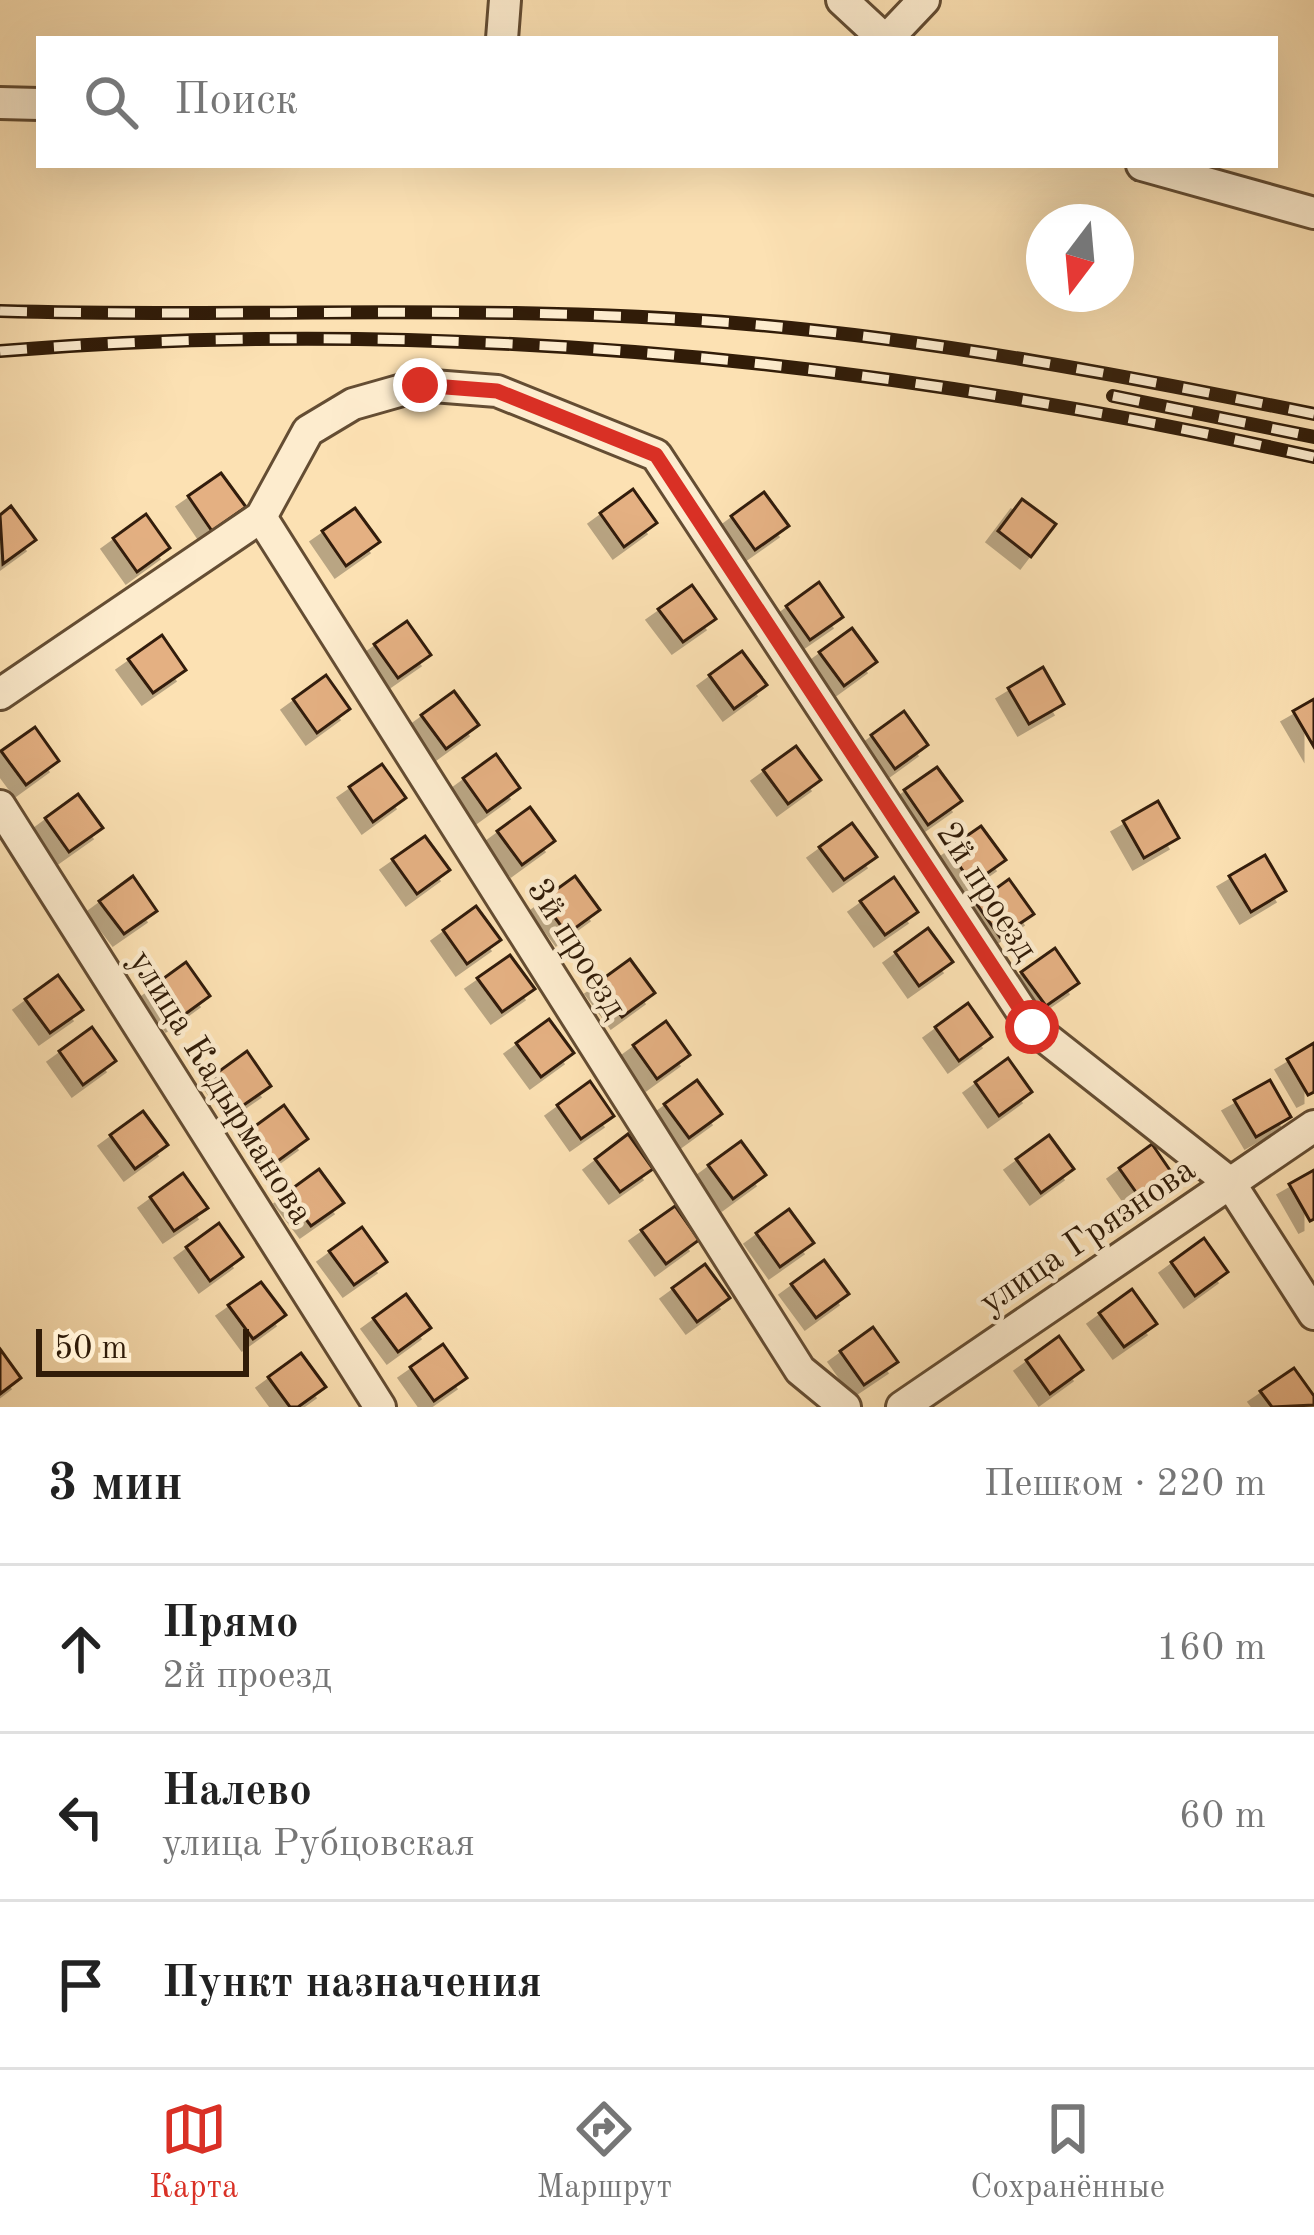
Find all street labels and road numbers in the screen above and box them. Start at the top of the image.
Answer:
street label: 2й проезд [928,817,1044,968]
street label: 3й проезд [519,873,632,1025]
street label: улица Кадырманова [121,945,319,1232]
street label: улица Грязнова [974,1152,1203,1322]

